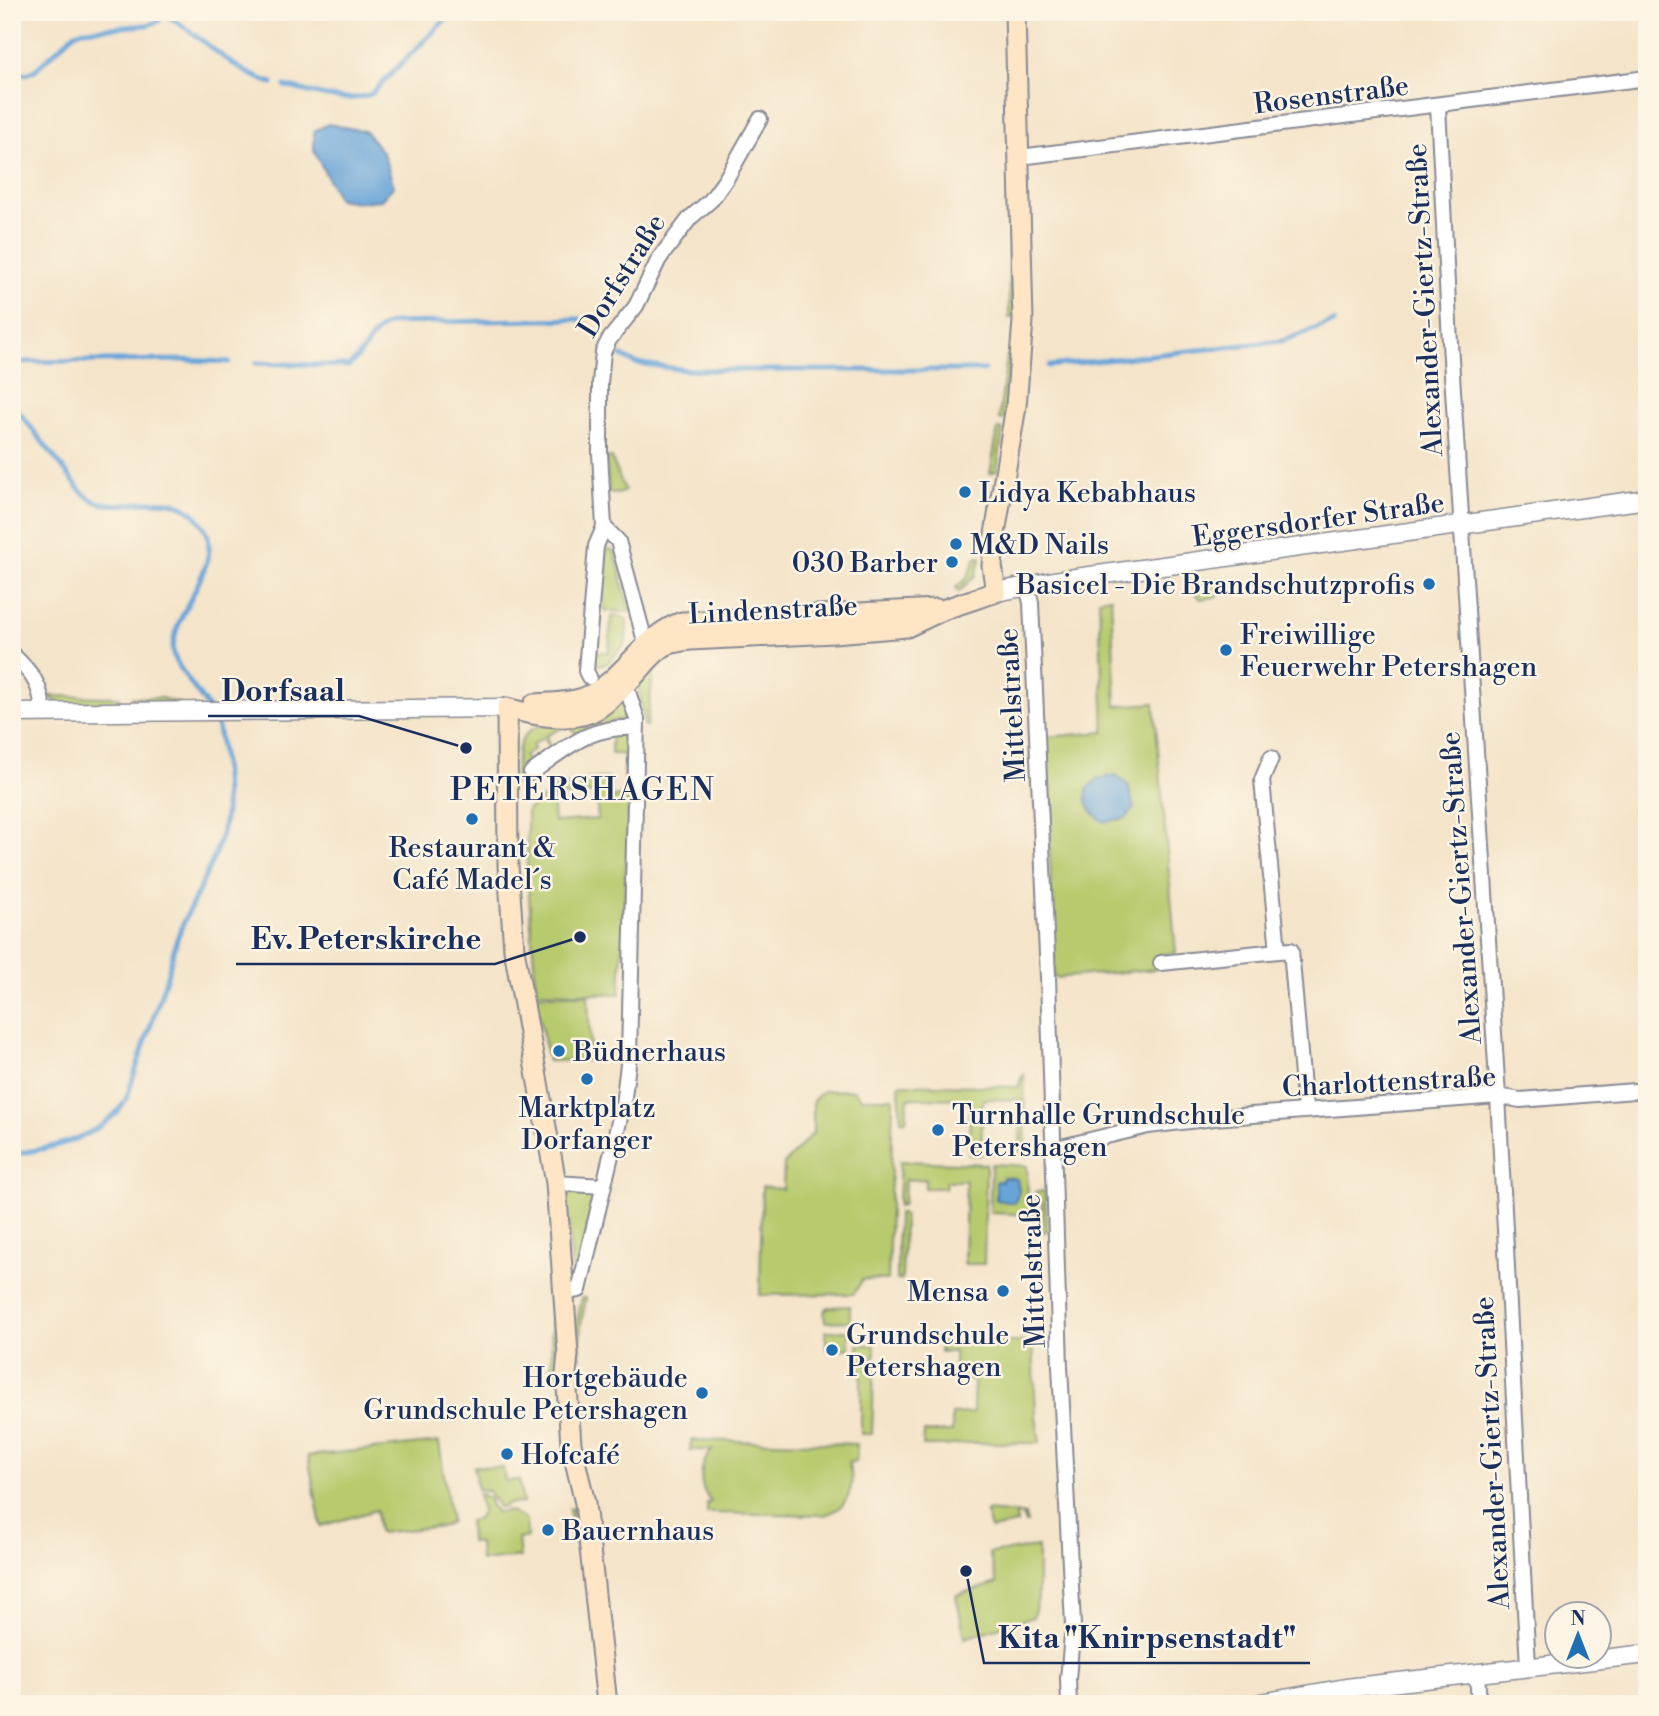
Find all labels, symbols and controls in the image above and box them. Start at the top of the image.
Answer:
street label: Rosenstraße [1251,69,1411,122]
street label: Alexander-Giertz-Straße [1400,143,1451,458]
street label: Dorfstraße [571,208,674,344]
place label: Lidya Kebabhaus [979,476,1196,511]
marker: Lidya Kebabhaus [957,484,973,500]
street label: Eggersdorfer Straße [1190,485,1447,556]
place label: M&D Nails [970,528,1109,563]
marker: M&D Nails [948,536,964,552]
place label: 030 Barber [792,546,938,581]
marker: 030 Barber [944,554,960,570]
place label: Basicel - Die Brandschutzprofis [1015,568,1415,603]
marker: Basicel - Die Brandschutzprofis [1421,576,1437,592]
street label: Lindenstraße [687,589,859,632]
place label: Freiwillige Feuerwehr Petershagen [1240,618,1538,685]
street label: Mittelstraße [991,627,1034,783]
marker: Freiwillige Feuerwehr Petershagen [1218,642,1234,658]
callout: Dorfsaal [208,665,359,716]
text: Dorfsaal [221,673,345,711]
street label: Alexander-Giertz-Straße [1433,730,1490,1046]
district label: PETERSHAGEN [450,770,716,810]
marker: Restaurant & Café Madel´s [464,811,480,827]
place label: Restaurant & Café Madel´s [388,831,556,898]
callout: Ev. Peterskirche [236,913,495,964]
text: Ev. Peterskirche [251,921,481,959]
place label: Büdnerhaus [572,1035,726,1070]
marker: Büdnerhaus [551,1043,567,1059]
street label: Charlottenstraße [1281,1059,1497,1106]
marker: Marktplatz Dorfanger [579,1071,595,1087]
place label: Marktplatz Dorfanger [518,1091,656,1158]
place label: Turnhalle Grundschule Petershagen [952,1098,1245,1165]
marker: Turnhalle Grundschule Petershagen [930,1122,946,1138]
street label: Mittelstraße [1013,1193,1054,1349]
place label: Mensa [907,1275,990,1310]
marker: Mensa [995,1283,1011,1299]
street label: Alexander-Giertz-Straße [1467,1296,1518,1611]
place label: Grundschule Petershagen [846,1318,1009,1385]
marker: Grundschule Petershagen [824,1342,840,1358]
place label: Hortgebäude Grundschule Petershagen [363,1361,688,1428]
marker: Hortgebäude Grundschule Petershagen [694,1385,710,1401]
place label: Hofcafé [521,1438,620,1473]
marker: Hofcafé [499,1446,515,1462]
place label: Bauernhaus [561,1514,714,1549]
marker: Bauernhaus [540,1522,556,1538]
north arrow [1544,1600,1614,1670]
text: N [1570,1607,1586,1631]
callout: Kita "Knirpsenstadt" [984,1612,1310,1663]
text: Kita "Knirpsenstadt" [998,1620,1296,1658]

